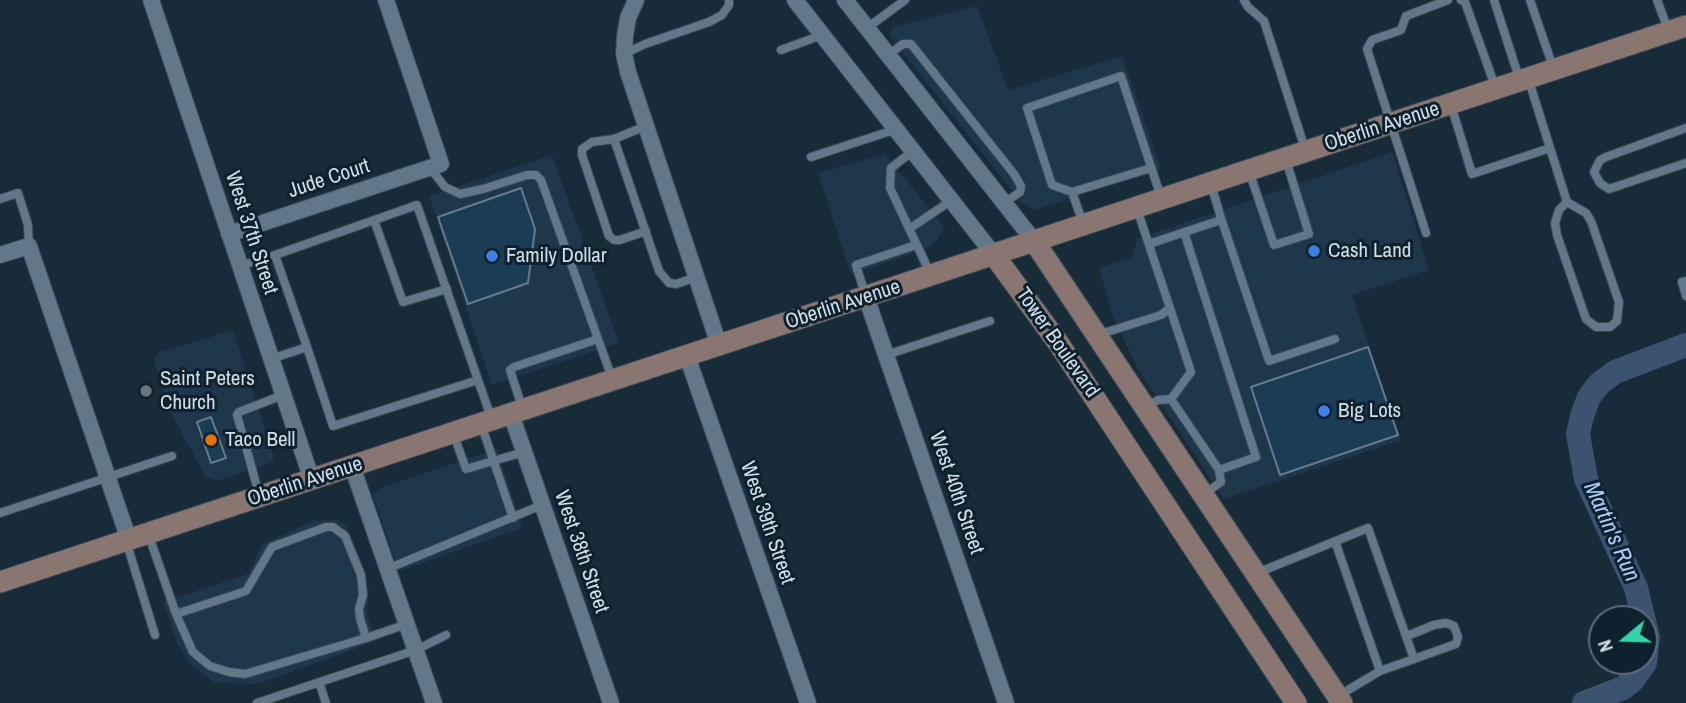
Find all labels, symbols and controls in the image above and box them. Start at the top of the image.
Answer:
street label: Oberlin Avenue [1321,97,1443,157]
street label: Jude Court [285,154,373,204]
street label: West 37th Street [219,168,283,298]
place label: Cash Land [1328,238,1411,264]
place label: Family Dollar [506,243,607,269]
marker: Cash Land [1306,243,1322,259]
marker: Family Dollar [484,248,500,264]
street label: Oberlin Avenue [782,275,904,335]
street label: Tower Boulevard [1010,283,1104,403]
place label: Saint Peters Church [160,366,255,416]
marker: Saint Peters Church [138,383,154,399]
place label: Big Lots [1338,398,1401,424]
marker: Big Lots [1316,403,1332,419]
place label: Taco Bell [225,427,295,453]
street label: West 40th Street [923,428,989,558]
marker: Taco Bell [203,432,219,448]
street label: Oberlin Avenue [244,452,366,512]
street label: West 39th Street [734,458,800,588]
water label: Martin's Run [1577,478,1645,586]
street label: West 38th Street [548,487,614,617]
north arrow [1588,605,1658,675]
text: N [1591,637,1619,656]

